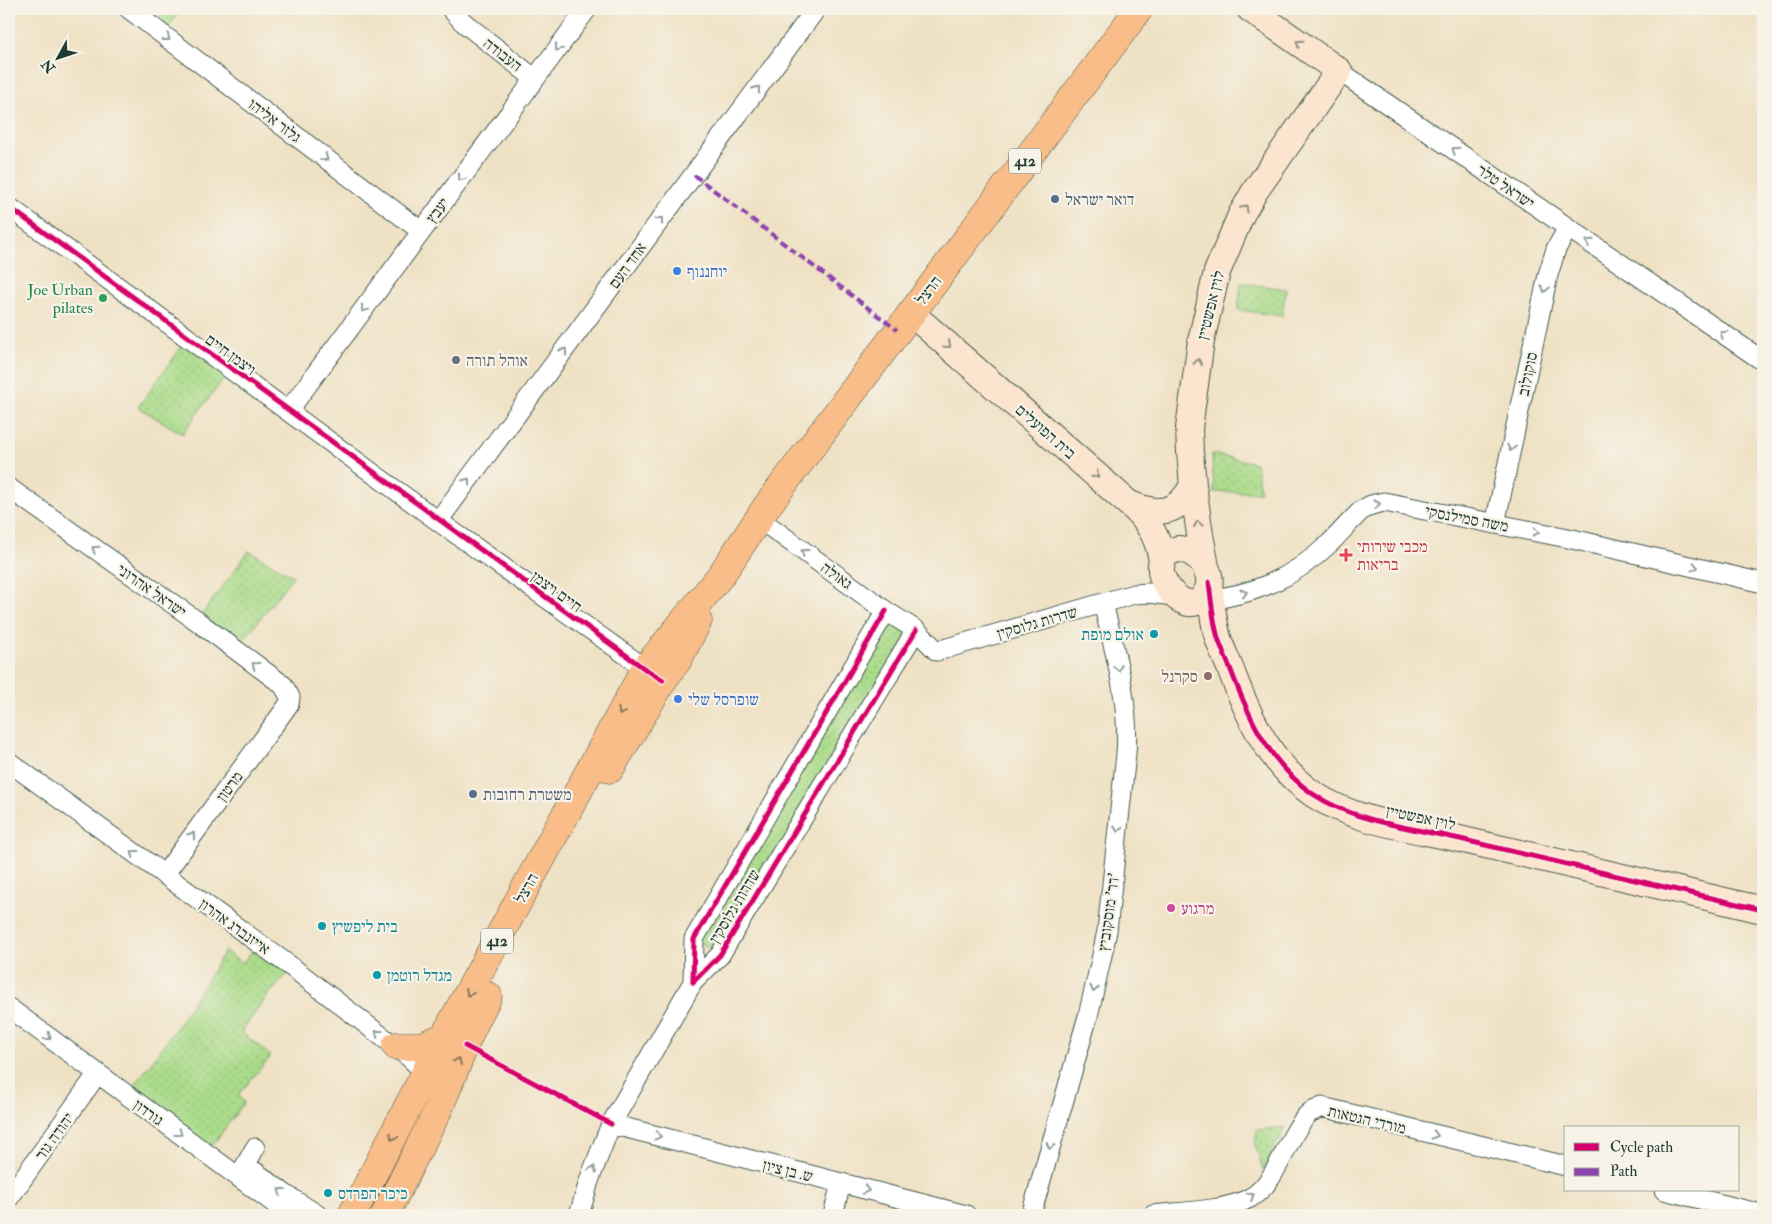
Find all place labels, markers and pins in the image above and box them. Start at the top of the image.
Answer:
place label: דואר ישראל [1065,190,1134,210]
marker: דואר ישראל [1049,193,1061,205]
place label: יוחננוף [687,262,727,282]
marker: יוחננוף [671,265,683,277]
place label: Joe Urban pilates [26,280,93,319]
marker: Joe Urban pilates [97,292,109,304]
place label: אוהל תורה [466,351,528,371]
marker: אוהל תורה [450,354,462,366]
place label: מכבי שירותי בריאות [1357,537,1428,575]
marker: מכבי שירותי בריאות [1339,548,1353,562]
place label: אולם מופת [1081,625,1144,645]
marker: אולם מופת [1148,628,1160,640]
place label: סקרנל [1161,667,1198,687]
marker: סקרנל [1202,670,1214,682]
place label: שופרסל שלי [688,690,759,710]
marker: שופרסל שלי [672,693,684,705]
place label: משטרת רחובות [483,785,572,805]
marker: משטרת רחובות [467,788,479,800]
place label: מרגוע [1181,899,1214,919]
marker: מרגוע [1165,902,1177,914]
place label: בית ליפשיץ [332,917,398,937]
marker: בית ליפשיץ [316,920,328,932]
place label: מגדל רוטמן [387,966,452,986]
marker: מגדל רוטמן [371,969,383,981]
place label: כיכר הפרדס [338,1184,408,1204]
marker: כיכר הפרדס [322,1187,334,1199]

